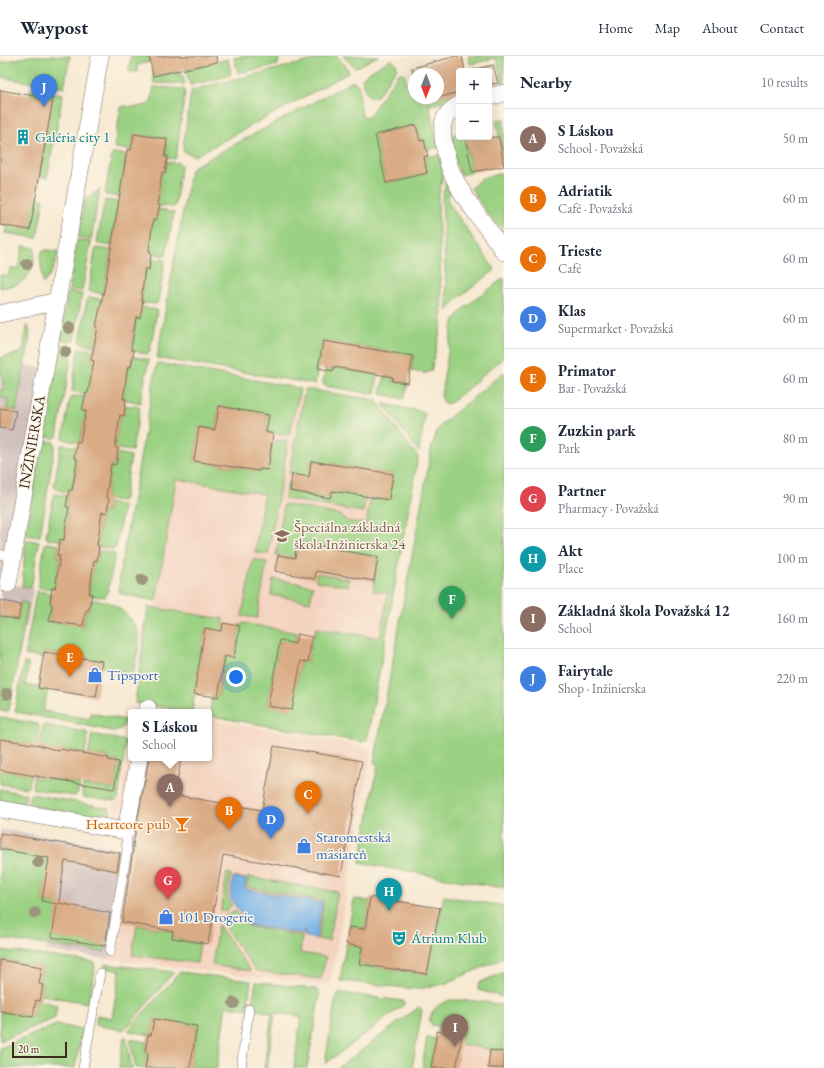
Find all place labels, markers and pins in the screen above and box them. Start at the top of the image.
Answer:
pin: J [31,74,57,107]
place label: Galéria city 1 [35,127,110,146]
building icon: Galéria city 1 [14,128,32,146]
place label: Špeciálna základná škola Inžinierska 24 [294,517,407,553]
school or university icon: Špeciálna základná škola Inžinierska 24 [273,527,291,545]
pin: F [439,586,465,619]
pin: E [57,644,83,677]
place label: Tipsport [107,665,159,684]
shop icon: Tipsport [86,666,104,684]
pin: A [157,774,183,807]
pin: C [295,781,321,814]
pin: B [216,797,242,830]
pin: D [258,806,284,839]
place label: Heartcore pub [86,814,170,833]
bar icon: Heartcore pub [173,815,191,833]
place label: Staromestská mäsiareň [316,827,391,863]
shop icon: Staromestská mäsiareň [295,837,313,855]
pin: G [155,867,181,900]
pin: H [376,878,402,911]
place label: 101 Drogerie [178,907,253,926]
shop icon: 101 Drogerie [157,908,175,926]
place label: Átrium Klub [410,928,487,947]
theatre icon: Átrium Klub [390,929,408,947]
pin: I [442,1014,468,1047]

